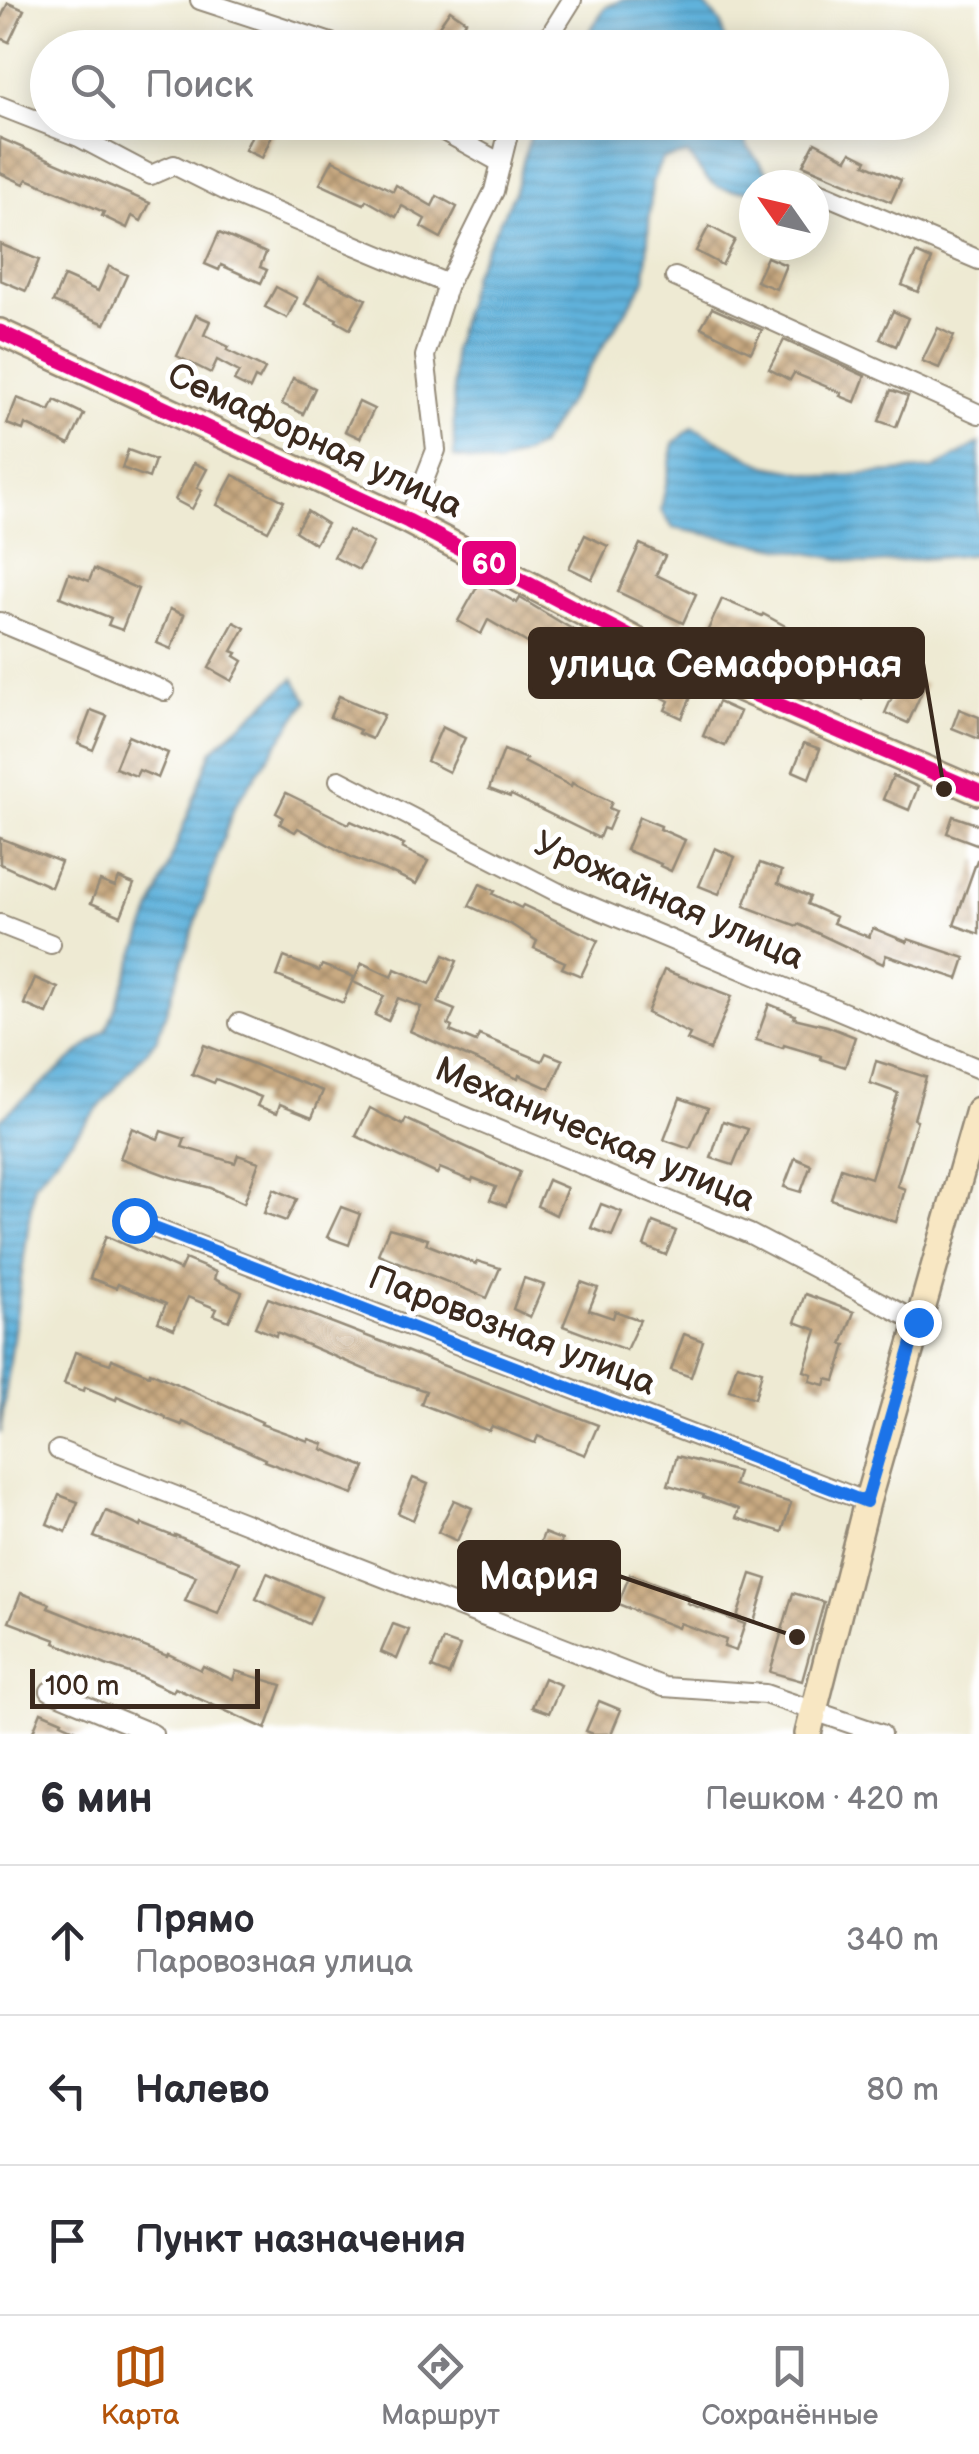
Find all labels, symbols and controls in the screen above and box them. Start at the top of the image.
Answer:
search box [30,30,949,140]
icon: search [65,58,120,113]
text: Поиск [145,63,253,108]
north arrow [739,170,829,260]
street label: Семафорная улица [161,354,470,528]
line badge: 60 [460,539,518,587]
text: 60 [472,548,506,581]
callout: улица Семафорная [530,629,923,697]
text: улица Семафорная [550,643,902,688]
street label: Урожайная улица [527,822,811,980]
street label: Механическая улица [429,1048,762,1222]
route start [112,1198,158,1244]
street label: Паровозная улица [362,1256,662,1406]
route end [896,1300,942,1346]
callout: Мария [459,1542,619,1610]
text: Мария [479,1555,599,1600]
scale bar [30,1664,260,1708]
text: 100 m [45,1670,119,1703]
text: 6 мин [40,1774,153,1825]
text: Пешком · 420 m [705,1780,939,1819]
text: Прямо [135,1898,254,1943]
icon: ahead [40,1913,95,1968]
text: 340 m [846,1921,939,1960]
text: Паровозная улица [135,1943,413,1982]
icon: left [40,2063,95,2118]
text: Налево [135,2068,270,2113]
text: 80 m [866,2071,939,2110]
icon: arrive [40,2213,95,2268]
text: Пункт назначения [135,2218,466,2263]
tab: Карта [101,2339,180,2432]
tab: Маршрут [381,2339,500,2432]
tab: Сохранённые [701,2339,878,2432]

